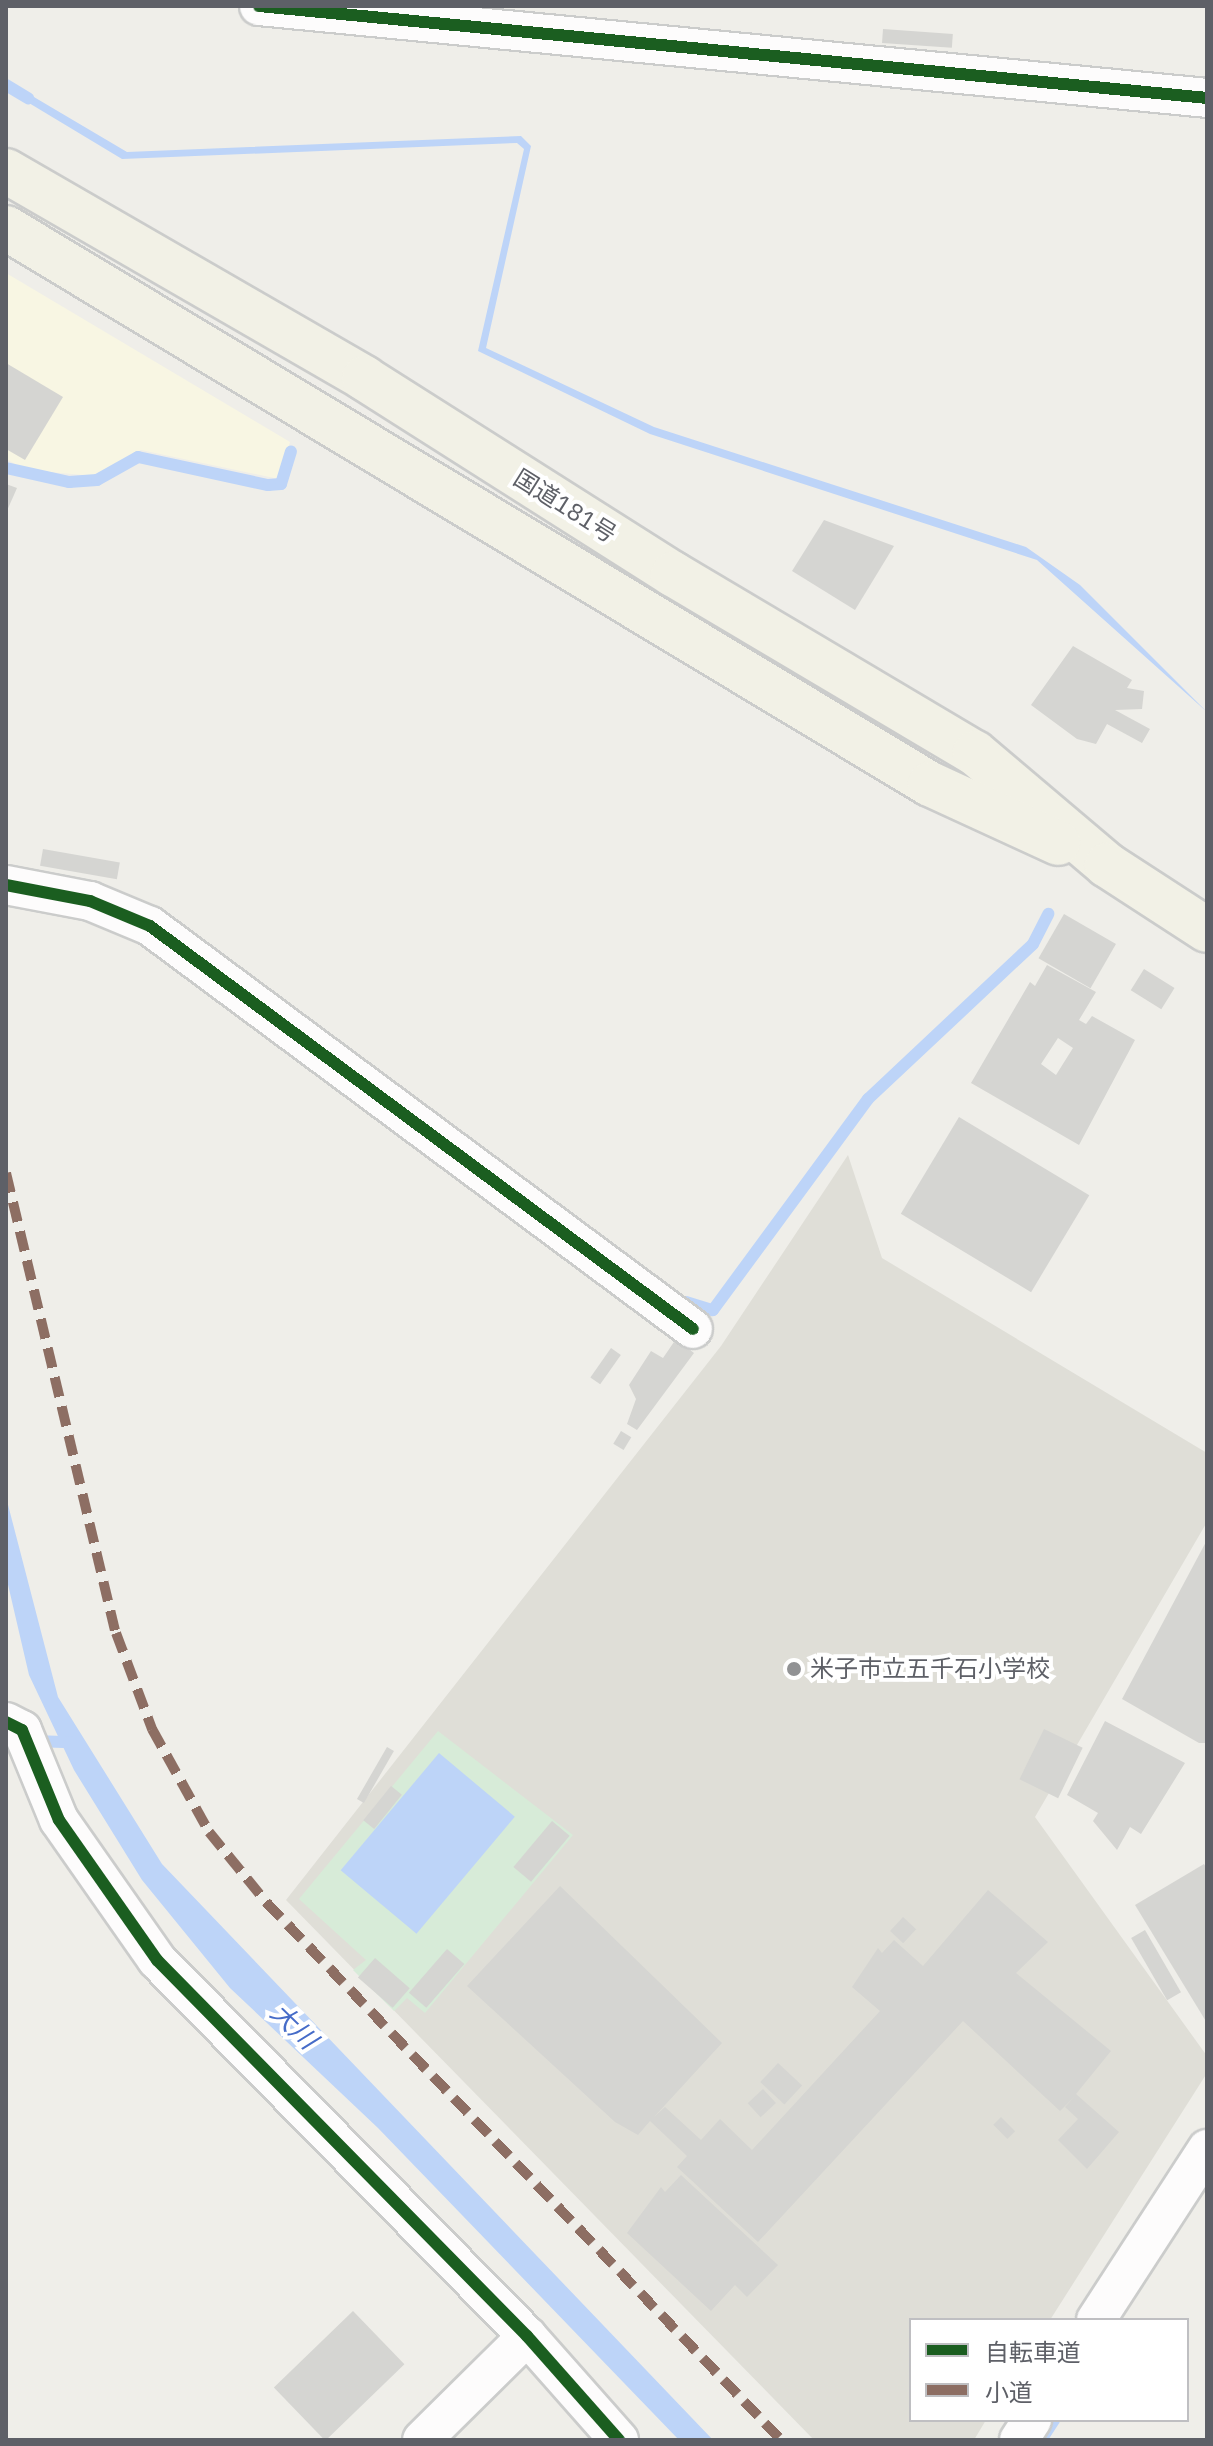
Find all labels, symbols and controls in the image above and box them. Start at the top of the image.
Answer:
street label: 国道181号 [509,463,621,549]
place label: 米子市立五千石小学校 [810,1655,1050,1683]
marker: 米子市立五千石小学校 [785,1660,803,1678]
water label: 大川 [264,1997,324,2055]
legend [909,2318,1189,2422]
text: 自転車道 [985,2336,1081,2368]
text: 小道 [985,2376,1033,2408]

